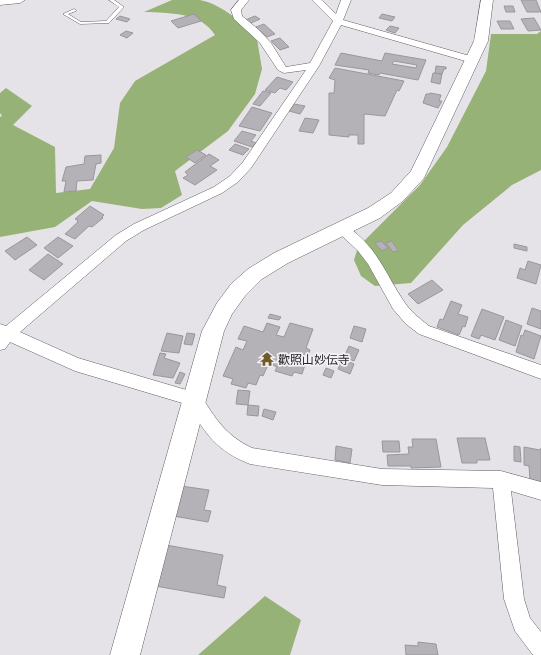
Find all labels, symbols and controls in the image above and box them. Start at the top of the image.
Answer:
temple icon: 歡照山妙伝寺 [259,351,275,367]
place label: 歡照山妙伝寺 [278,352,350,366]

